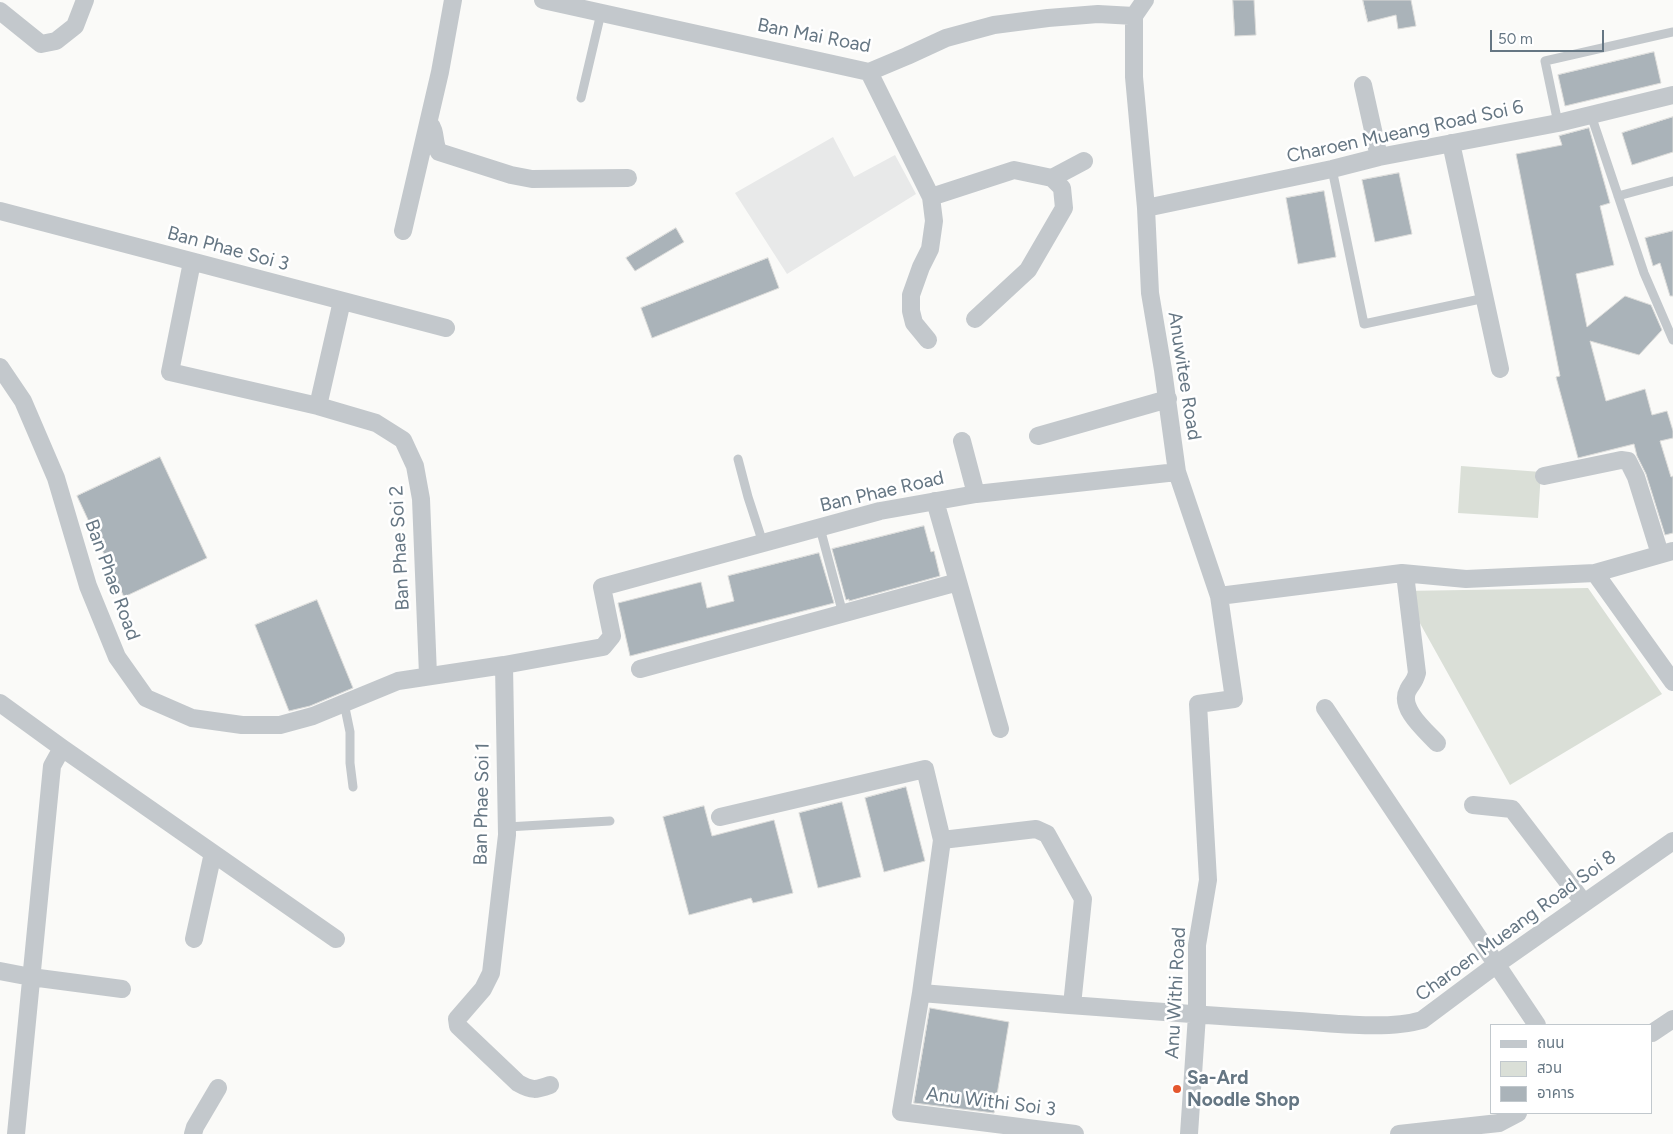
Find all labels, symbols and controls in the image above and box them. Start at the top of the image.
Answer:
street label: Ban Mai Road [755,14,873,58]
scale bar [1493,20,1607,52]
text: 50 m [1498,30,1533,48]
street label: Charoen Mueang Road Soi 6 [1285,96,1525,168]
street label: Ban Phae Soi 3 [165,222,291,276]
street label: Anuwitee Road [1163,310,1205,442]
street label: Ban Phae Road [818,467,946,517]
street label: Ban Phae Soi 2 [385,485,415,611]
street label: Ban Phae Road [80,517,144,643]
street label: Ban Phae Soi 1 [470,743,494,865]
street label: Charoen Mueang Road Soi 8 [1411,846,1621,1006]
street label: Anu Withi Road [1161,926,1191,1060]
legend [1490,1024,1653,1114]
text: ถนน [1537,1034,1564,1052]
text: สวน [1537,1059,1562,1077]
place label: Sa-Ard Noodle Shop [1187,1067,1300,1111]
street label: Anu Withi Soi 3 [925,1083,1057,1121]
marker: Sa-Ard Noodle Shop [1171,1083,1183,1095]
text: อาคาร [1537,1084,1574,1102]

